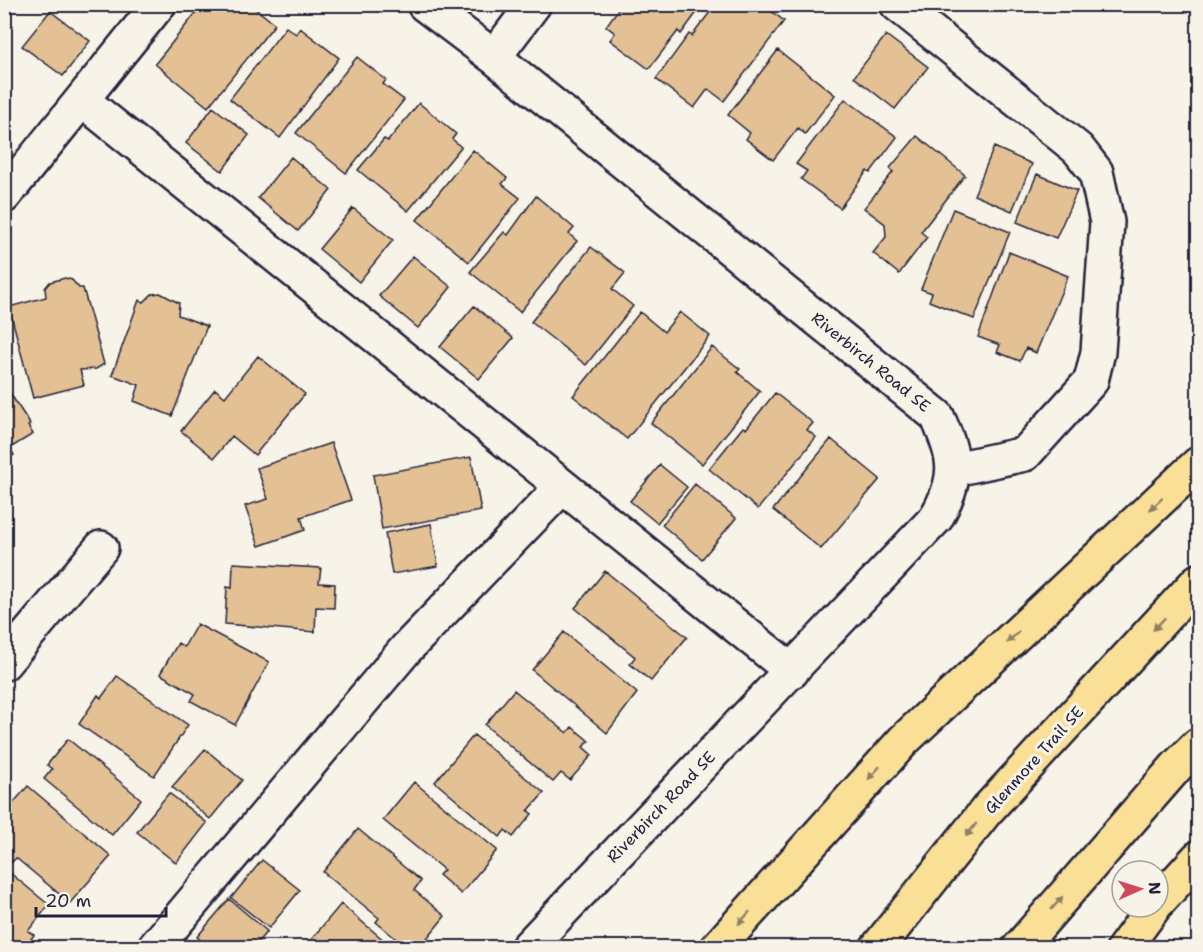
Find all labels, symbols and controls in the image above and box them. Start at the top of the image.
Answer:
street label: Riverbirch Road SE [807,307,935,417]
one-way arrow [1148,497,1163,511]
one-way arrow [1153,616,1166,631]
one-way arrow [1006,630,1021,644]
street label: Glenmore Trail SE [980,702,1088,818]
street label: Riverbirch Road SE [602,747,720,867]
one-way arrow [868,765,881,780]
one-way arrow [965,822,978,838]
north arrow [1110,859,1170,919]
scale bar [36,880,166,918]
text: N [1144,881,1165,895]
text: 20 m [45,889,91,913]
one-way arrow [1050,896,1063,911]
one-way arrow [738,910,751,925]

